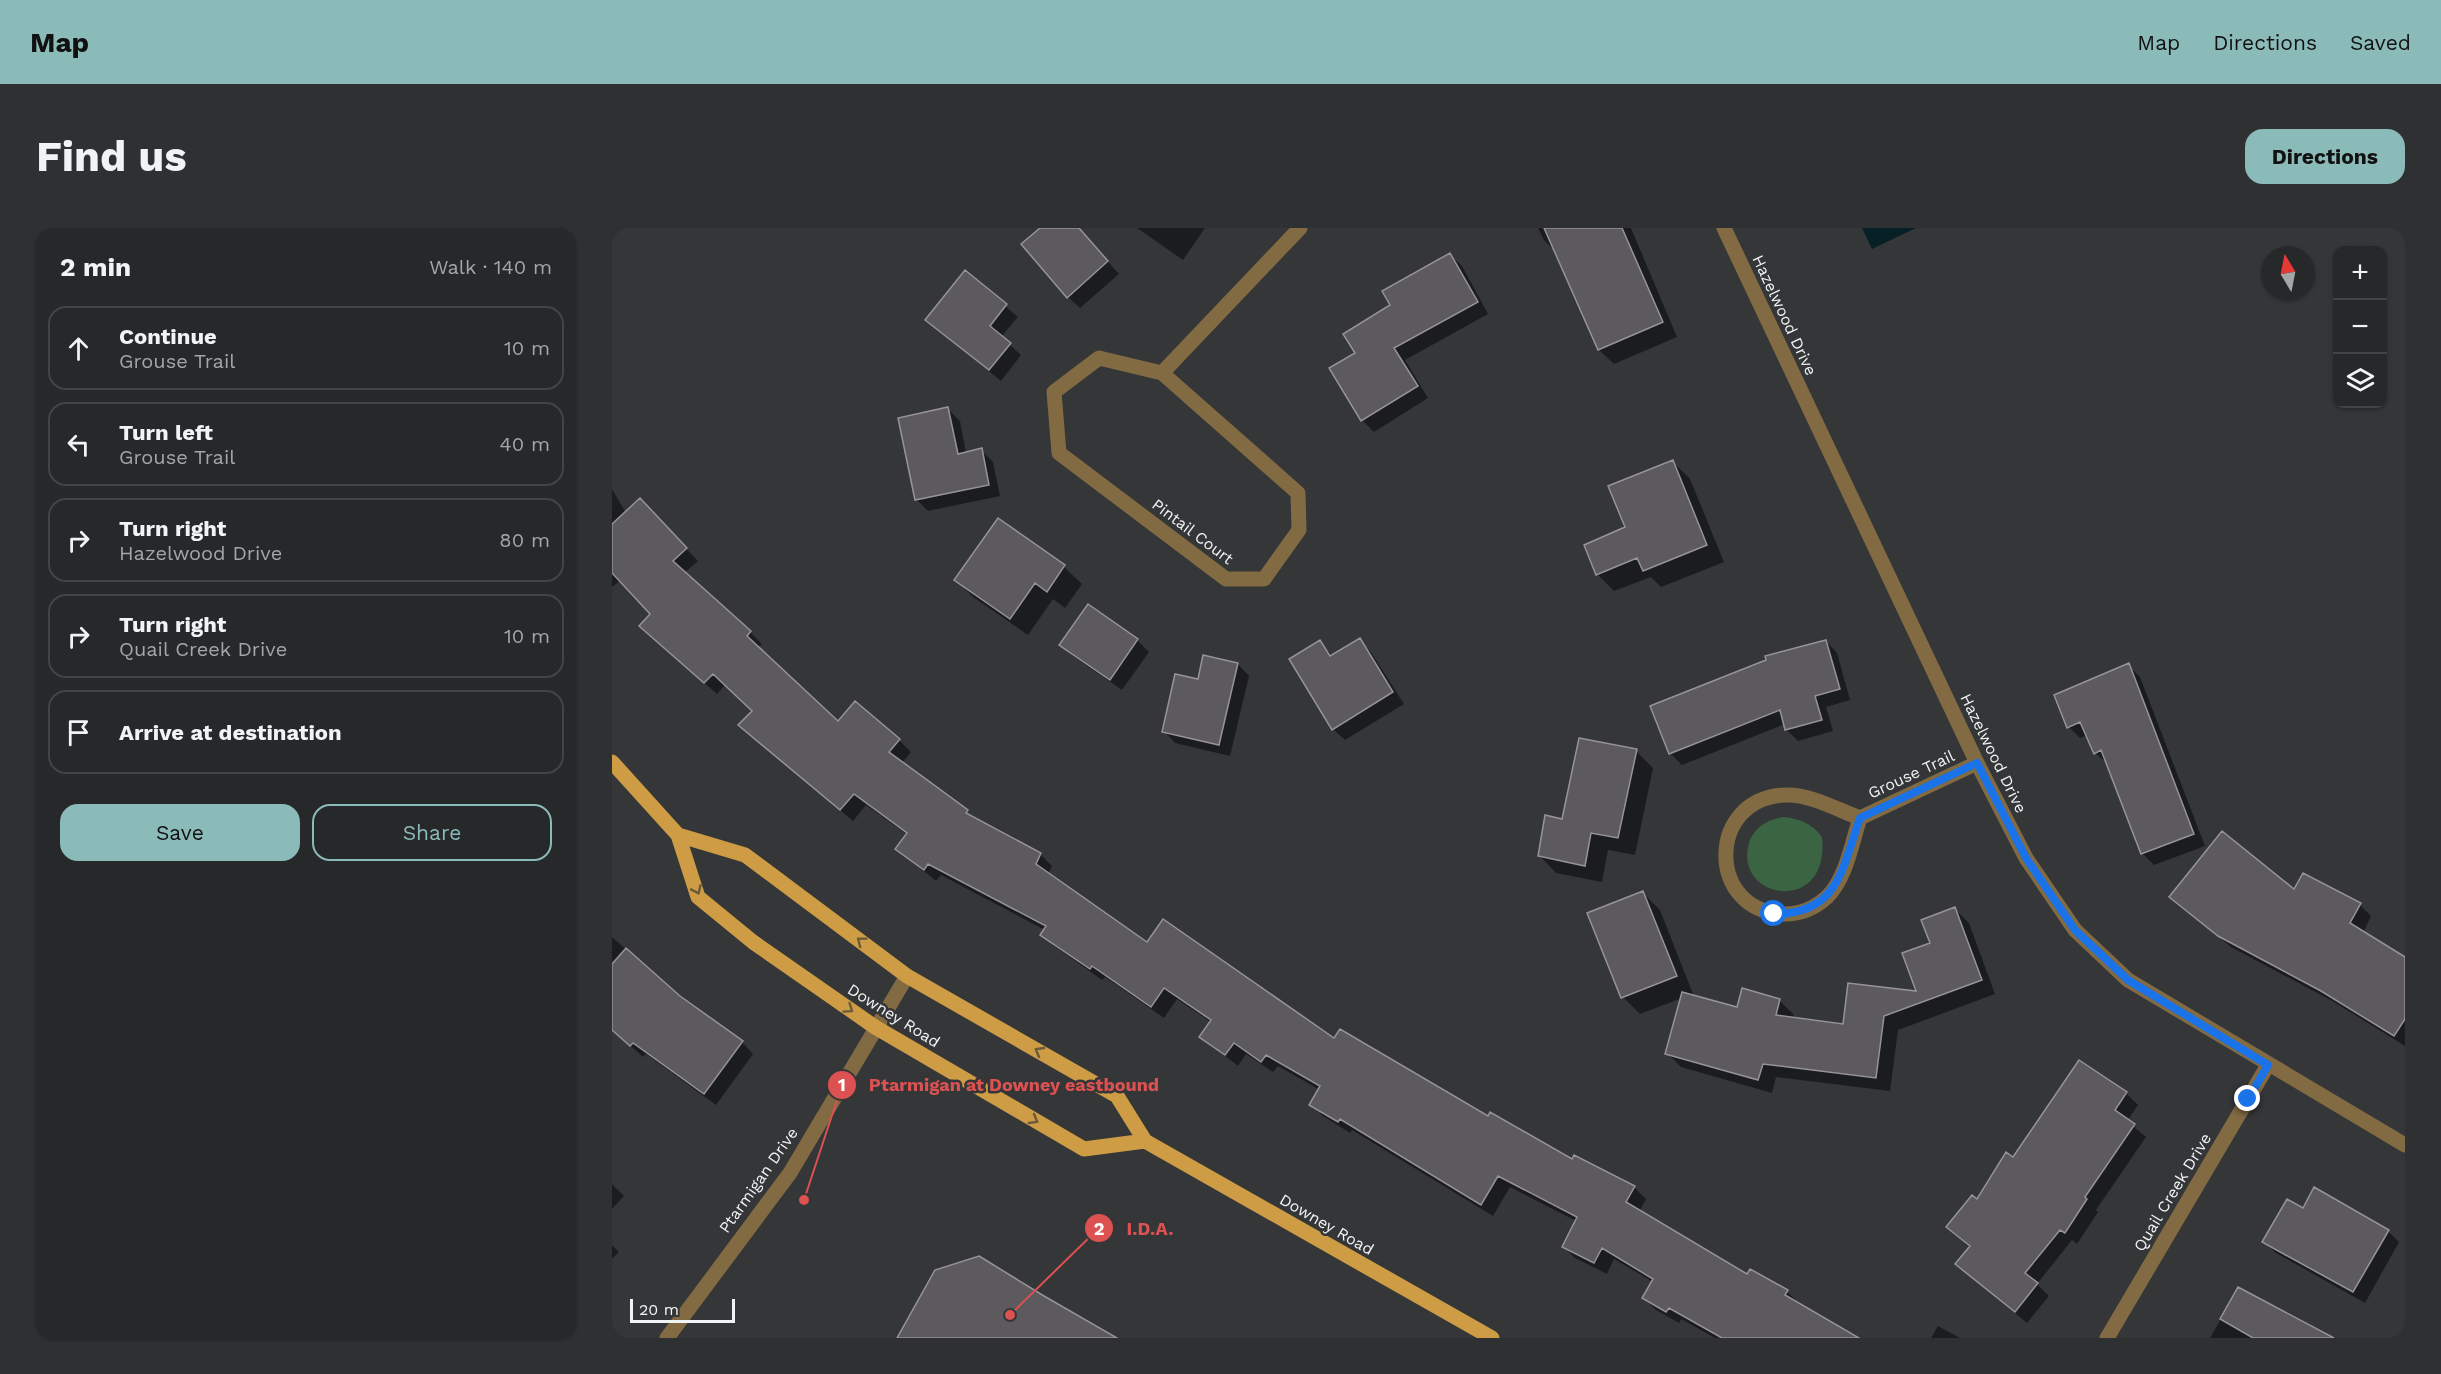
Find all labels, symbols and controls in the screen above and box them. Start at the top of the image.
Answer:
text: Map [30,26,89,59]
text: Map [2137,30,2180,55]
text: Directions [2213,30,2317,55]
text: Saved [2350,30,2411,55]
button: Directions [2245,129,2405,184]
text: Find us [36,132,187,181]
north arrow [2261,246,2315,300]
map controls [2333,246,2387,408]
button: + [2333,246,2387,300]
text: 2 min [60,252,131,282]
street label: Hazelwood Drive [1748,252,1821,378]
text: Walk · 140 m [429,255,552,279]
button: − [2333,300,2387,354]
text: Continue [119,324,217,349]
icon: ahead [62,332,95,365]
text: 10 m [504,336,550,360]
text: Grouse Trail [119,349,235,373]
button: layers [2333,354,2387,408]
text: Turn left [119,420,213,445]
icon: left [62,428,95,461]
text: 40 m [499,432,550,456]
text: Grouse Trail [119,445,235,469]
street label: Pintail Court [1148,495,1237,568]
text: Turn right [119,516,226,541]
icon: right [62,524,95,557]
text: 80 m [499,528,550,552]
text: Hazelwood Drive [119,541,282,565]
text: Turn right [119,612,226,637]
icon: right [62,620,95,653]
text: 10 m [504,624,550,648]
text: Quail Creek Drive [119,637,287,661]
street label: Hazelwood Drive [1956,690,2031,816]
icon: arrive [62,716,95,749]
text: Arrive at destination [119,720,342,745]
street label: Grouse Trail [1865,746,1958,803]
button: Save [60,804,300,861]
button: Share [312,804,552,861]
one-way arrow [690,884,702,895]
route start [1760,900,1786,926]
one-way arrow [856,937,867,948]
street label: Downey Road [844,979,943,1051]
one-way arrow [843,1002,854,1013]
one-way arrow [1035,1047,1045,1058]
callout: Ptarmigan at Downey eastbound [827,1067,1171,1103]
text: 1 [838,1074,846,1095]
text: Ptarmigan at Downey eastbound [869,1074,1159,1095]
route end [2234,1085,2260,1111]
one-way arrow [1028,1113,1038,1125]
street label: Ptarmigan Drive [715,1124,802,1237]
street label: Quail Creek Drive [2130,1130,2215,1255]
street label: Downey Road [1276,1190,1377,1259]
callout: I.D.A. [1084,1210,1185,1246]
text: 2 [1094,1218,1104,1239]
text: I.D.A. [1127,1218,1173,1239]
scale bar [630,1296,735,1324]
text: 20 m [639,1300,679,1319]

